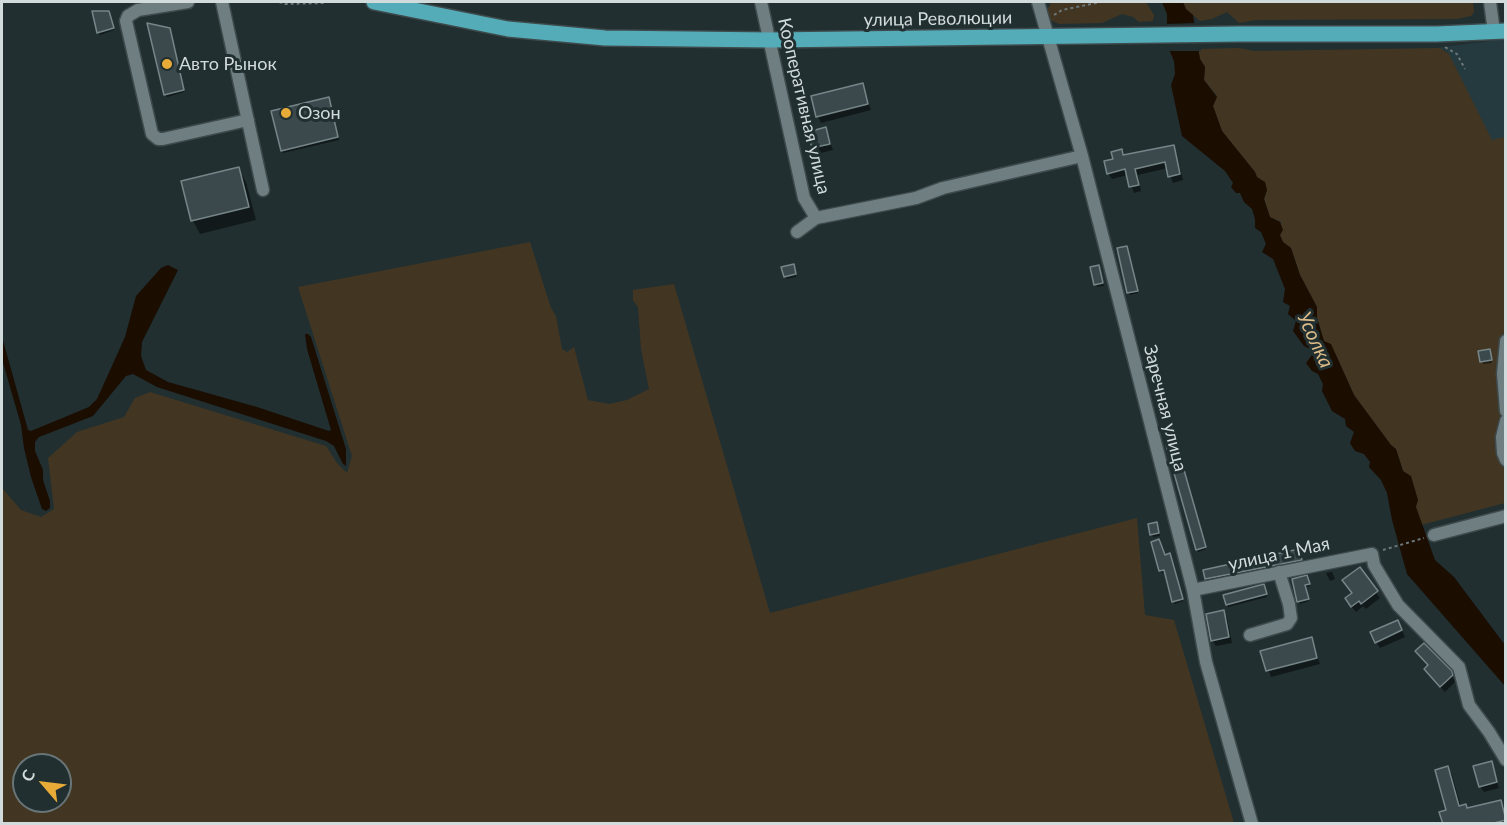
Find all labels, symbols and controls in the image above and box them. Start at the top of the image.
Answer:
street label: улица Революции [863,7,1013,31]
street label: Кооперативная улица [773,16,835,196]
place label: Авто Рынок [179,53,277,75]
marker: Авто Рынок [160,57,174,71]
place label: Озон [298,102,341,124]
marker: Озон [279,106,293,120]
water label: Усолка [1292,308,1338,372]
street label: Заречная улица [1139,342,1191,474]
street label: улица 1 Мая [1226,533,1332,575]
north arrow [12,753,72,813]
text: С [17,766,38,784]

